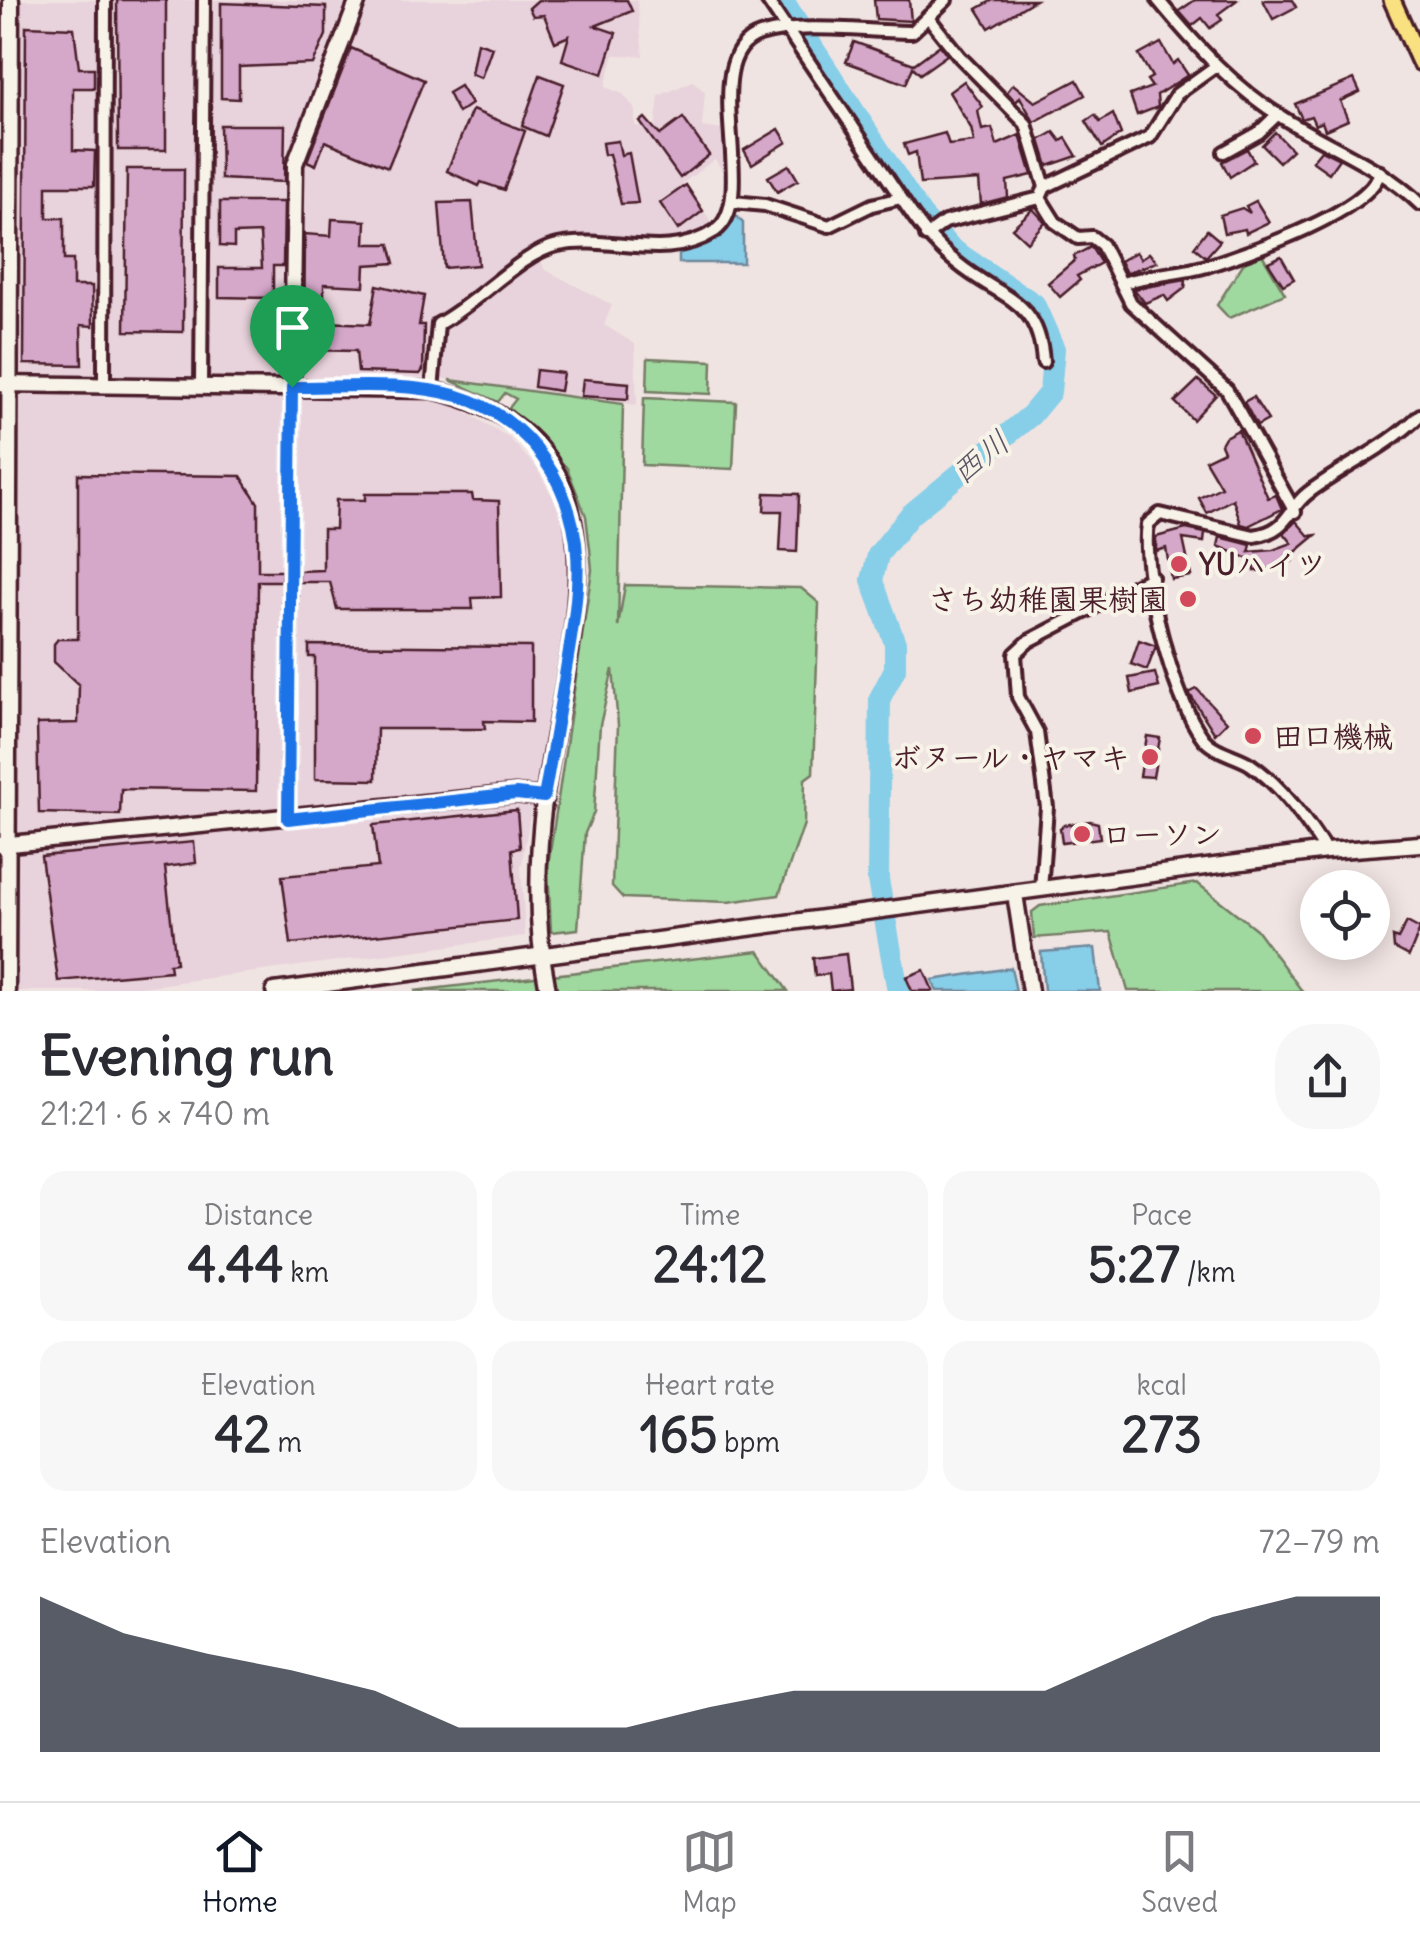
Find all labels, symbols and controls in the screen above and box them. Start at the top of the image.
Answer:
pin [250,285,335,388]
icon: arrive [265,300,320,355]
water label: 西川 [942,421,1018,493]
place label: YUハイツ [1198,545,1326,583]
marker: YUハイツ [1168,553,1190,575]
place label: さち幼稚園果樹園 [928,580,1168,618]
marker: さち幼稚園果樹園 [1177,588,1199,610]
place label: 田口機械 [1273,717,1393,755]
marker: 田口機械 [1242,725,1264,747]
place label: ボヌール・ヤマキ [891,738,1130,776]
marker: ボヌール・ヤマキ [1139,746,1161,768]
place label: ローソン [1102,815,1222,853]
marker: ローソン [1071,823,1093,845]
map controls [1300,870,1390,960]
button: locate [1300,870,1390,960]
text: Evening run [40,1021,334,1090]
button: share [1275,1024,1380,1129]
text: 21:21 · 6 × 740 m [40,1093,270,1134]
text: Distance [204,1197,313,1233]
text: Time [680,1197,740,1233]
text: Pace [1131,1197,1192,1233]
text: 4.44 [188,1233,284,1296]
text: 24:12 [653,1233,767,1296]
text: 5:27 [1088,1233,1180,1296]
text: km [284,1254,329,1290]
text: /km [1180,1254,1235,1290]
text: Elevation [201,1367,316,1403]
text: Heart rate [645,1367,775,1403]
text: kcal [1136,1367,1187,1403]
text: 42 [215,1403,271,1466]
text: 165 [640,1403,717,1466]
text: 273 [1122,1403,1202,1466]
text: m [271,1424,302,1460]
text: bpm [717,1424,780,1460]
text: Elevation [40,1521,171,1562]
text: 72–79 m [1259,1521,1380,1562]
tab: Home [202,1824,278,1920]
tab: Map [682,1824,737,1920]
tab: Saved [1141,1824,1218,1920]

